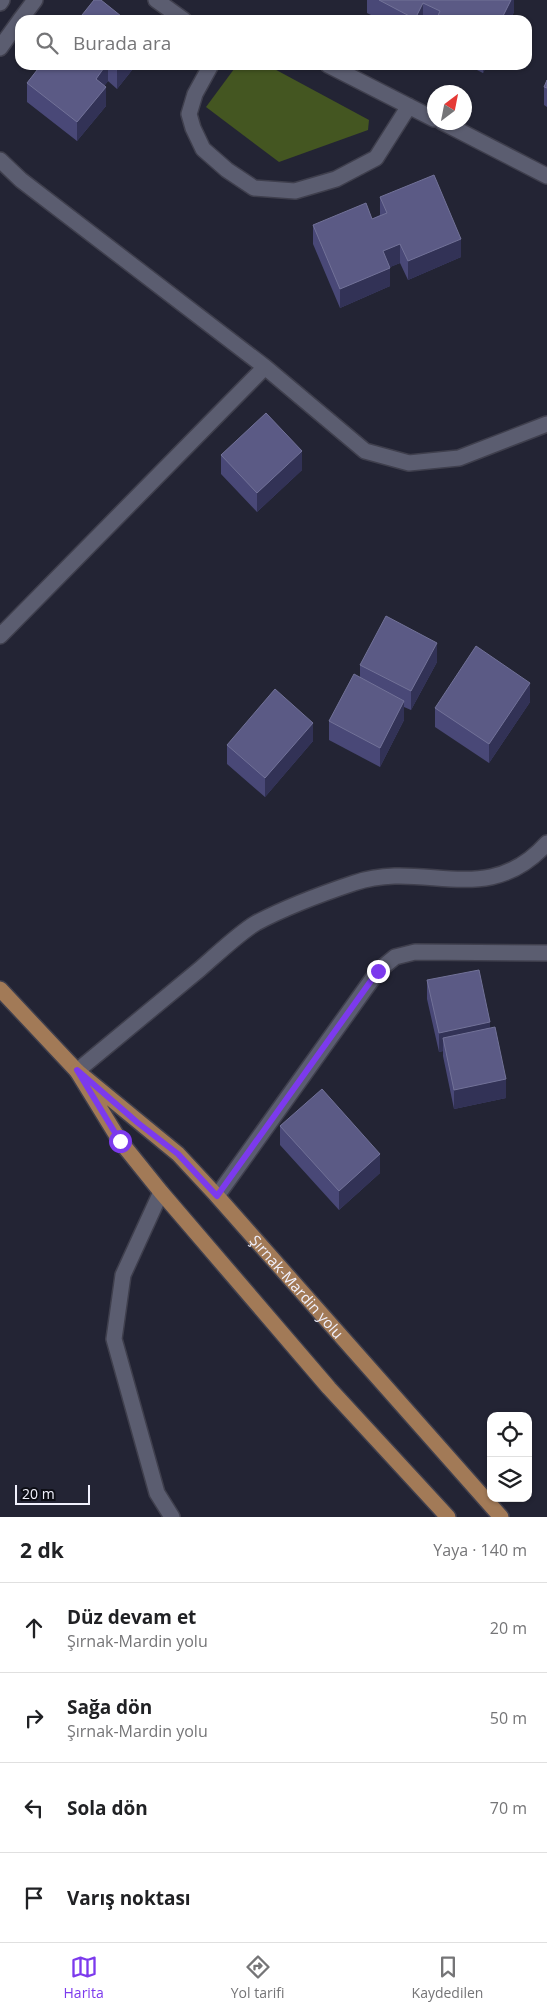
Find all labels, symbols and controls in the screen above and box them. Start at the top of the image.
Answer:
search box [15,15,532,70]
icon: search [33,29,61,57]
text: Burada ara [73,30,171,56]
north arrow [427,85,472,130]
route end [367,960,390,983]
route start [109,1130,132,1153]
street label: Şırnak-Mardin yolu [246,1230,348,1342]
map controls [487,1412,532,1502]
button: locate [487,1412,532,1457]
button: layers [487,1457,532,1502]
scale bar [15,1482,90,1505]
text: 20 m [22,1484,55,1503]
text: 2 dk [20,1536,64,1564]
text: Yaya · 140 m [433,1539,527,1561]
text: Düz devam et [67,1604,196,1630]
icon: ahead [20,1614,48,1642]
text: 20 m [490,1617,527,1639]
text: Şırnak-Mardin yolu [67,1630,208,1652]
text: Sağa dön [67,1694,152,1720]
icon: right [20,1704,48,1732]
text: 50 m [490,1707,527,1729]
text: Şırnak-Mardin yolu [67,1720,208,1742]
icon: left [20,1794,48,1822]
text: Sola dön [67,1795,148,1821]
text: 70 m [490,1797,527,1819]
icon: arrive [20,1884,48,1912]
text: Varış noktası [67,1885,191,1911]
tab: Harita [64,1953,104,2002]
tab: Yol tarifi [231,1953,284,2002]
tab: Kaydedilen [412,1953,483,2002]

